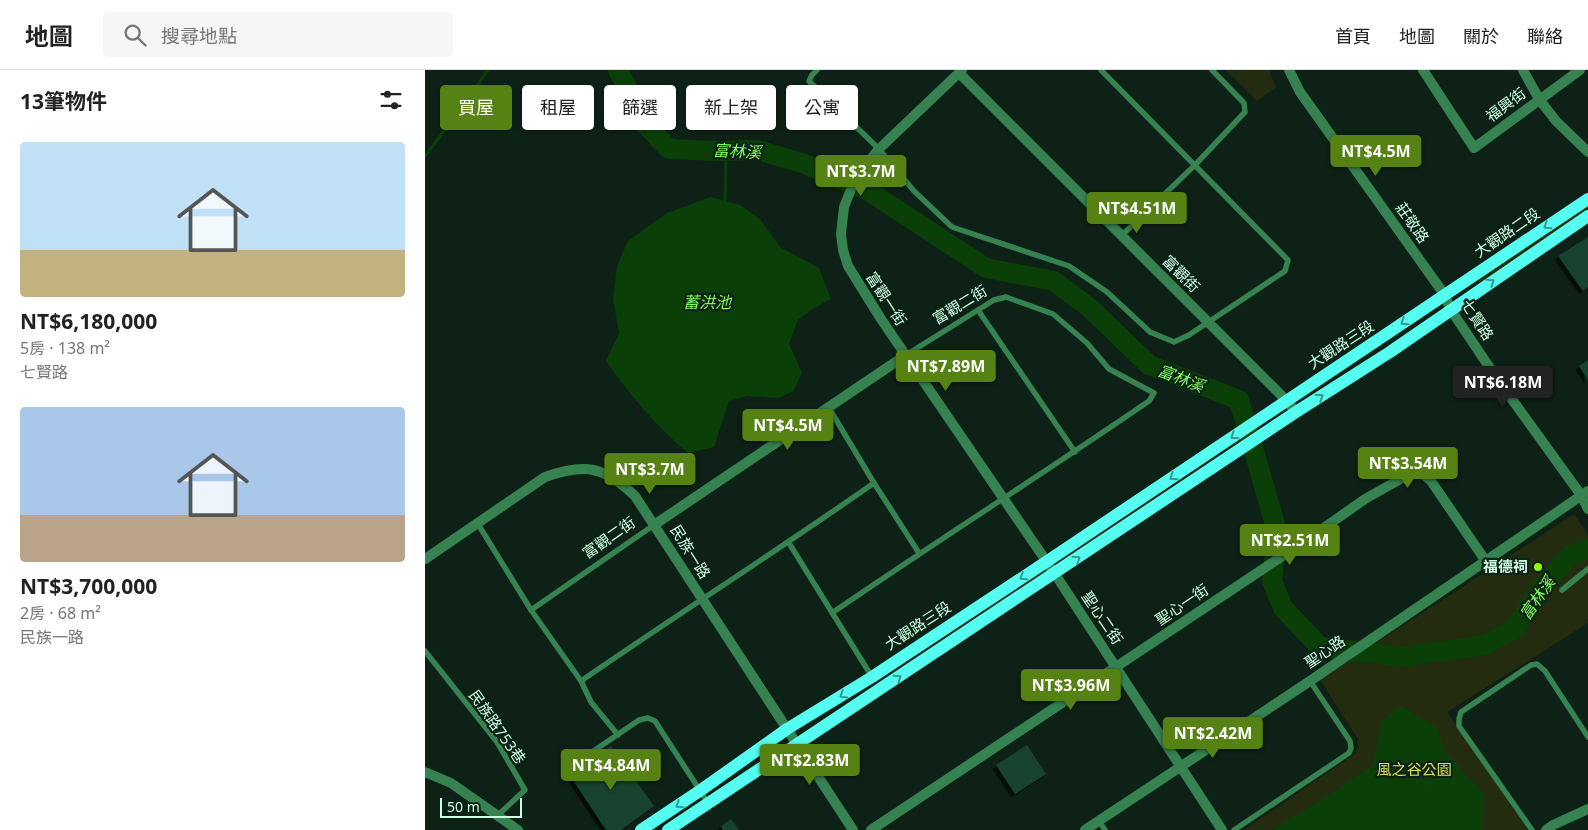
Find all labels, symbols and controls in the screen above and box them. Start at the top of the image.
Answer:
search box [103,12,453,57]
text: 地圖 [25,19,73,52]
icon: search [121,21,149,49]
text: 搜尋地點 [161,23,237,49]
text: 首頁 [1335,24,1371,48]
text: 地圖 [1399,24,1435,48]
text: 關於 [1463,24,1499,48]
text: 聯絡 [1527,24,1563,48]
street label: 福興街 [1481,83,1529,126]
chip: 買屋 [440,85,512,130]
chip: 租屋 [522,85,594,130]
chip: 篩選 [604,85,676,130]
chip: 新上架 [686,85,776,130]
chip: 公寓 [786,85,858,130]
icon: filters [377,86,405,114]
text: 13筆物件 [20,87,107,115]
pin: NT$4.5M [1330,134,1422,177]
water label: 富林溪 [712,139,764,163]
text: NT$4.5M [1341,140,1411,162]
pin: NT$3.7M [815,154,907,197]
text: NT$3.7M [826,160,896,182]
icon: home [168,175,258,265]
pin: NT$4.51M [1085,191,1189,234]
text: NT$4.51M [1098,197,1176,219]
street label: 莊敬路 [1392,198,1434,247]
street label: 大觀路二段 [1470,203,1543,261]
one-way arrow [1544,219,1553,229]
street label: 富觀街 [1159,250,1205,296]
street label: 富觀一街 [862,268,912,329]
one-way arrow [1485,279,1495,288]
street label: 富觀二街 [929,280,990,328]
water label: 蓄洪池 [683,291,733,313]
street label: 七賢路 [1457,295,1498,344]
text: NT$6,180,000 [20,307,157,335]
street label: 大觀路三段 [1304,315,1377,373]
one-way arrow [1400,316,1409,326]
text: 5房 · 138 m² [20,337,110,359]
pin: NT$7.89M [894,350,998,392]
text: NT$7.89M [907,355,985,377]
water label: 富林溪 [1155,359,1209,398]
text: 七賢路 [20,361,68,383]
pin: NT$6.18M [1451,366,1555,408]
text: NT$6.18M [1464,371,1542,393]
one-way arrow [1315,393,1324,403]
pin: NT$4.5M [742,408,834,451]
text: NT$4.5M [753,414,823,436]
one-way arrow [1230,430,1240,439]
icon: home [168,440,258,530]
pin: NT$3.54M [1356,446,1460,489]
pin: NT$3.7M [604,452,696,495]
text: NT$3.54M [1369,452,1447,474]
text: NT$3.7M [615,458,685,480]
one-way arrow [1169,471,1178,480]
street label: 富觀二街 [578,512,639,563]
street label: 民族一路 [666,521,715,582]
pin: NT$2.51M [1238,524,1342,566]
text: NT$2.51M [1251,529,1329,551]
one-way arrow [1072,555,1081,565]
place label: 福德祠 [1483,556,1528,576]
marker: 福德祠 [1532,561,1544,573]
water label: 富林溪 [1514,570,1561,624]
one-way arrow [1019,571,1028,580]
text: NT$3,700,000 [20,572,157,600]
street label: 聖心一街 [1151,579,1212,629]
street label: 聖心二街 [1078,587,1128,648]
street label: 大觀路三段 [881,596,954,654]
text: 2房 · 68 m² [20,602,101,624]
text: 民族一路 [20,626,84,648]
street label: 聖心路 [1300,630,1349,672]
pin: NT$3.96M [1019,668,1123,711]
one-way arrow [893,674,902,684]
text: NT$3.96M [1032,674,1110,696]
street label: 民族路753巷 [465,686,531,767]
one-way arrow [839,688,848,698]
pin: NT$2.42M [1161,716,1265,759]
text: NT$2.42M [1174,722,1252,744]
pin: NT$2.83M [758,744,862,786]
pin: NT$4.84M [559,748,663,791]
text: NT$2.83M [771,749,849,771]
text: NT$4.84M [572,754,650,776]
park label: 風之谷公園 [1376,759,1452,779]
scale bar [440,795,523,818]
text: 50 m [447,797,480,816]
one-way arrow [675,798,684,808]

